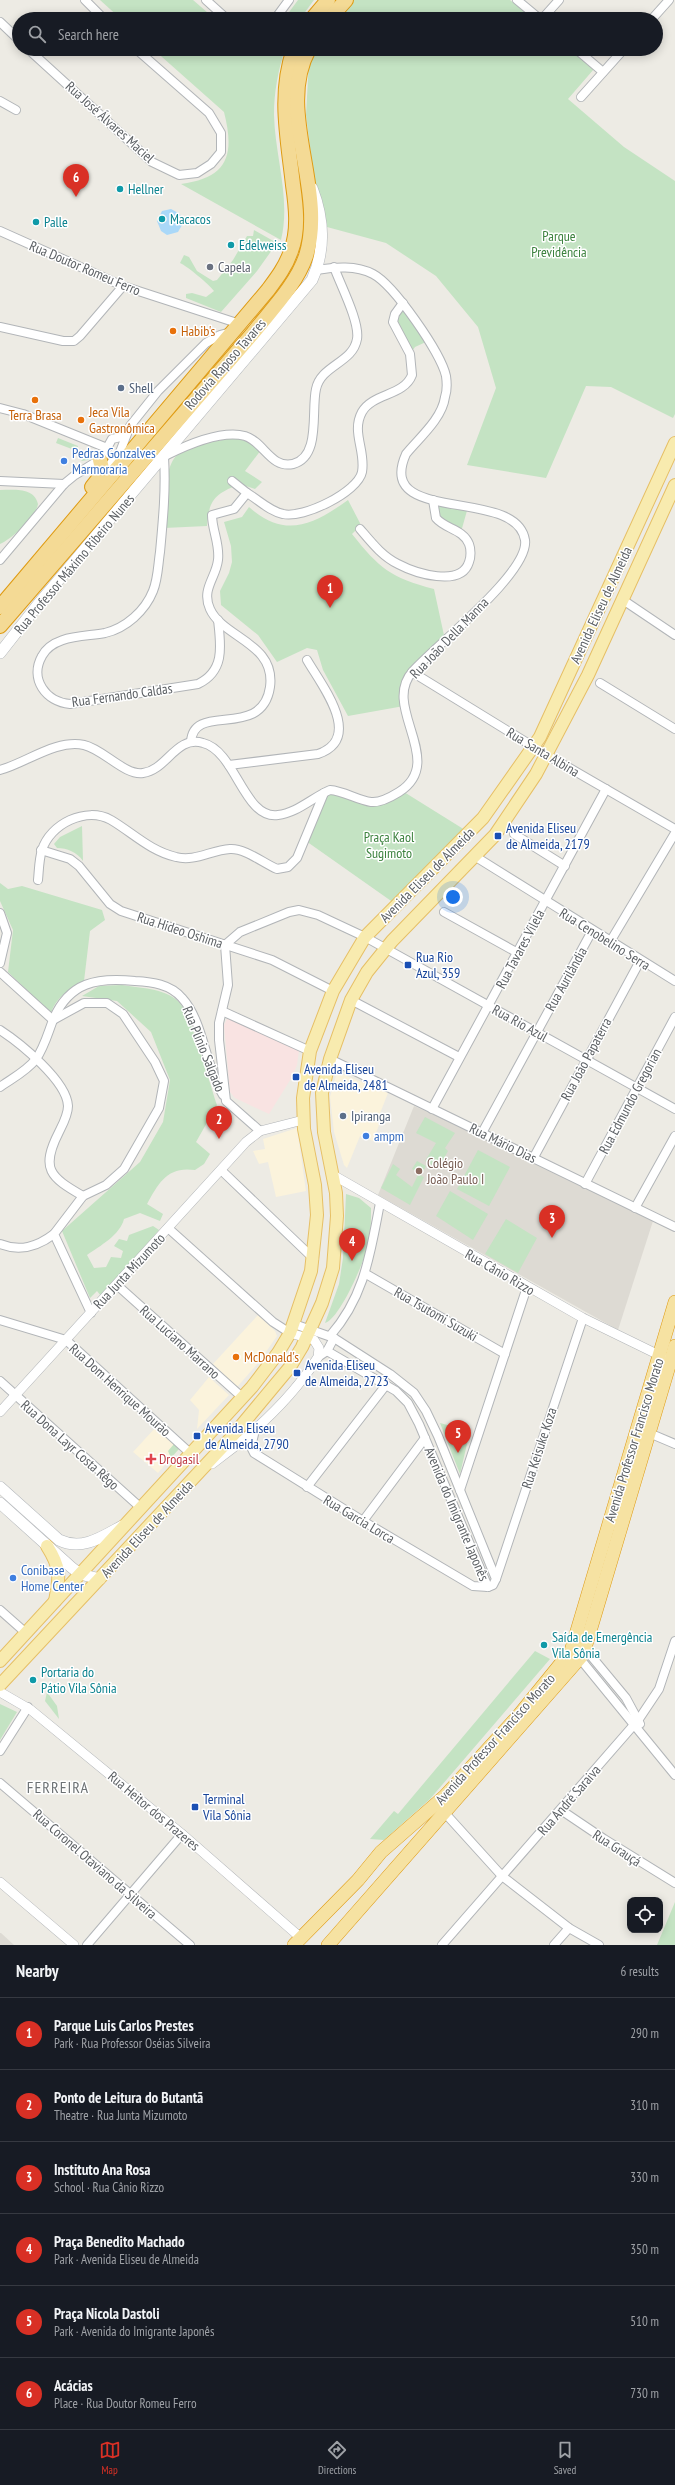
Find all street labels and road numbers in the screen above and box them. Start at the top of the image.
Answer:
street label: Rua José Álvares Maciel [62,77,159,167]
street label: Rua Doutor Romeu Ferro [27,236,143,300]
street label: Rodovia Raposo Tavares [180,314,270,413]
street label: Rua Professor Máximo Ribeiro Nunes [10,490,138,638]
street label: Avenida Eliseu de Almeida [566,544,636,666]
street label: Rua João Della Manna [406,594,492,682]
street label: Rua Fernando Caldas [71,679,174,711]
street label: Rua Santa Albina [503,723,583,781]
street label: Avenida Eliseu de Almeida [376,824,478,926]
street label: Rua Cenobelino Serra [556,904,654,974]
street label: Rua Tavares Vilela [492,906,548,992]
street label: Rua Hideo Oshima [135,908,225,952]
street label: Rua Aurilândia [541,944,591,1014]
street label: Rua Rio Azul [489,1000,551,1046]
street label: Rua Plínio Salgado [179,1004,229,1094]
street label: Rua João Papaterra [557,1014,615,1104]
street label: Rua Edmundo Gregorian [595,1045,665,1157]
street label: Rua Mário Dias [466,1119,540,1167]
street label: Rua Junta Mizumoto [89,1229,169,1313]
street label: Rua Cânio Rizzo [462,1245,538,1299]
street label: Rua Tsutomi Suzuki [391,1283,481,1345]
street label: Rua Luciano Marrano [136,1301,224,1383]
street label: Rua Dom Henrique Mourão [65,1340,175,1440]
street label: Avenida Professor Francisco Morato [600,1356,668,1524]
street label: Rua Dona Layr Costa Rêgo [17,1396,123,1494]
street label: Rua Keisuke Koza [517,1405,561,1491]
street label: Avenida do Imigrante Japonês [421,1444,493,1584]
street label: Avenida Eliseu de Almeida [97,1476,197,1582]
street label: Rua Garcia Lorca [320,1491,398,1547]
street label: Avenida Professor Francisco Morato [431,1670,559,1808]
street label: Rua André Saraiva [534,1761,604,1839]
street label: Rua Heitor dos Prazeres [104,1767,204,1855]
street label: Rua Coronel Otaviano da Silveira [29,1805,161,1923]
street label: Rua Grauçá [589,1826,645,1870]

